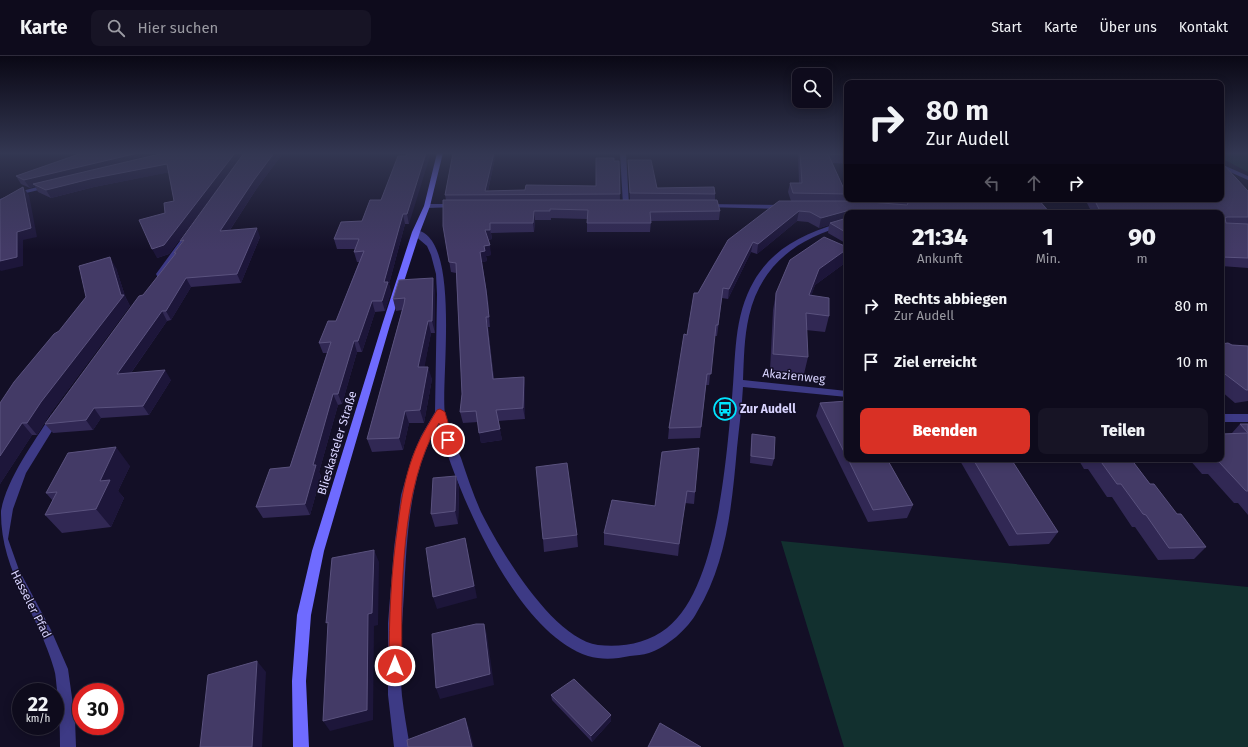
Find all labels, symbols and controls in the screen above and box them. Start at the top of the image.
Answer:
search box [91,10,371,46]
text: Karte [20,16,67,39]
icon: search [105,17,127,39]
text: Hier suchen [137,19,218,37]
text: Start [991,19,1022,36]
text: Karte [1044,19,1078,36]
text: Über uns [1100,19,1157,36]
text: Kontakt [1179,19,1228,36]
map controls [792,68,832,108]
button: search [792,68,832,108]
text: 80 m [926,94,989,127]
icon: right [860,96,912,148]
text: Zur Audell [926,128,1009,150]
icon: left [981,172,1003,194]
icon: ahead [1023,172,1045,194]
icon: right [1065,172,1087,194]
text: 21:34 [912,223,968,251]
text: 1 [1042,223,1054,251]
text: 90 [1128,223,1156,251]
text: Ankunft [917,251,963,266]
text: Min. [1036,251,1060,266]
text: m [1137,251,1148,266]
text: Rechts abbiegen [894,290,1007,308]
icon: right [860,295,882,317]
text: 80 m [1175,297,1208,315]
text: Zur Audell [894,308,954,323]
icon: arrive [860,351,882,373]
text: Ziel erreicht [894,353,977,371]
text: 10 m [1176,353,1208,371]
street label: Akazienweg [762,366,827,386]
street label: Blieskasteler Straße [315,389,359,497]
bus stop icon: Zur Audell [712,396,738,422]
place label: Zur Audell [740,402,796,416]
button: Beenden [860,408,1030,454]
button: Teilen [1038,408,1208,454]
pin [431,423,465,457]
icon: arrive [437,429,459,451]
street label: Hasseler Pfad [8,568,54,640]
position arrow [374,645,416,687]
speed limit sign: 30 [72,683,124,735]
text: 22 [28,692,48,716]
text: km/h [26,713,50,725]

